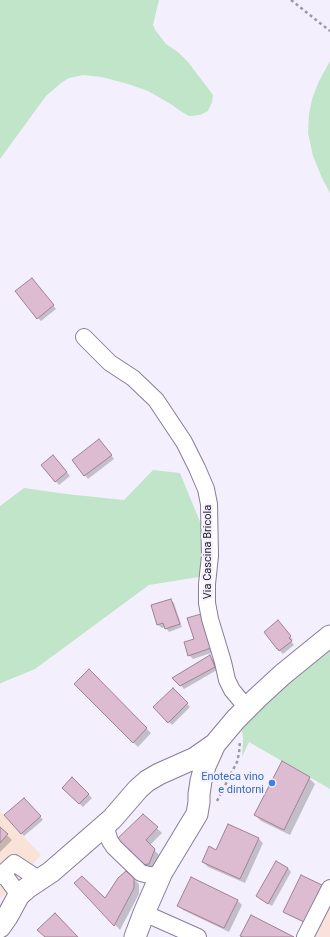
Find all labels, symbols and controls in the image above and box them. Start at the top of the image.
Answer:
street label: Via Cascina Bricola [201,505,215,599]
place label: Enoteca vino e dintorni [201,770,264,796]
marker: Enoteca vino e dintorni [267,778,277,788]

